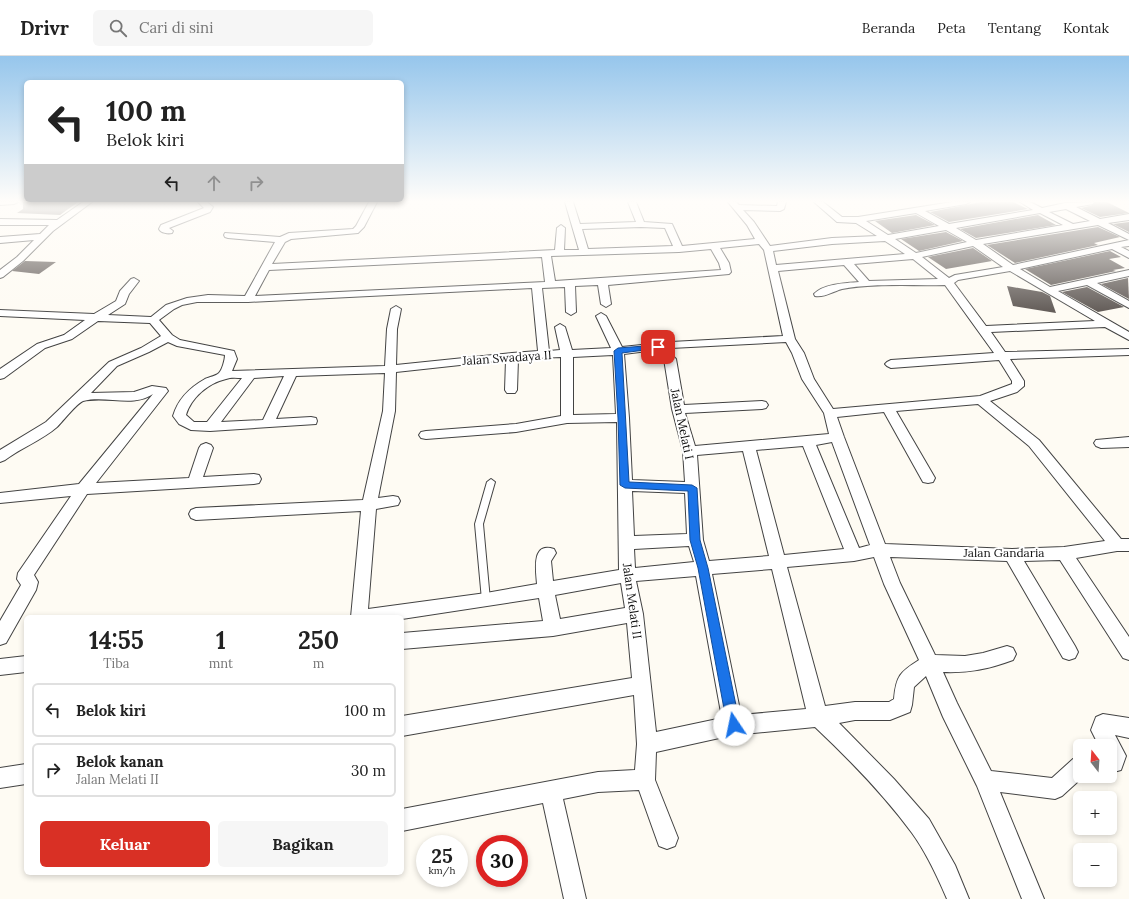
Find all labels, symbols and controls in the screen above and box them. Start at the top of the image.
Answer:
search box [93,10,373,46]
text: Drivr [20,16,69,40]
icon: search [107,17,129,39]
text: Cari di sini [139,18,213,37]
text: Beranda [862,19,915,37]
text: Peta [937,19,966,37]
text: Tentang [988,19,1041,37]
text: Kontak [1063,19,1109,37]
text: 100 m [106,93,186,129]
icon: left [40,96,92,148]
text: Belok kiri [106,128,184,151]
icon: left [161,172,183,194]
icon: ahead [203,172,225,194]
icon: right [245,172,267,194]
pin [641,330,675,364]
icon: arrive [647,336,669,358]
street label: Jalan Swadaya II [461,347,552,368]
street label: Jalan Melati I [667,386,697,461]
street label: Jalan Gandaria [962,545,1045,560]
street label: Jalan Melati II [620,561,645,640]
text: 14:55 [89,625,144,656]
text: 1 [216,625,226,656]
text: 250 [298,625,339,656]
text: Tiba [103,655,129,672]
text: mnt [209,655,233,672]
text: m [313,655,324,672]
icon: left [42,699,64,721]
text: Belok kiri [76,701,146,720]
text: 100 m [345,701,386,720]
position arrow [713,704,755,746]
north arrow [1073,739,1117,783]
map controls [1073,739,1117,887]
text: Belok kanan [76,752,164,771]
icon: right [42,759,64,781]
text: 30 m [351,761,386,780]
text: Jalan Melati II [76,771,159,788]
button: + [1073,791,1117,835]
button: Keluar [40,821,210,867]
button: Bagikan [218,821,388,867]
speed limit sign: 30 [476,835,528,887]
text: 25 [431,843,453,868]
button: − [1073,843,1117,887]
text: km/h [428,864,456,877]

